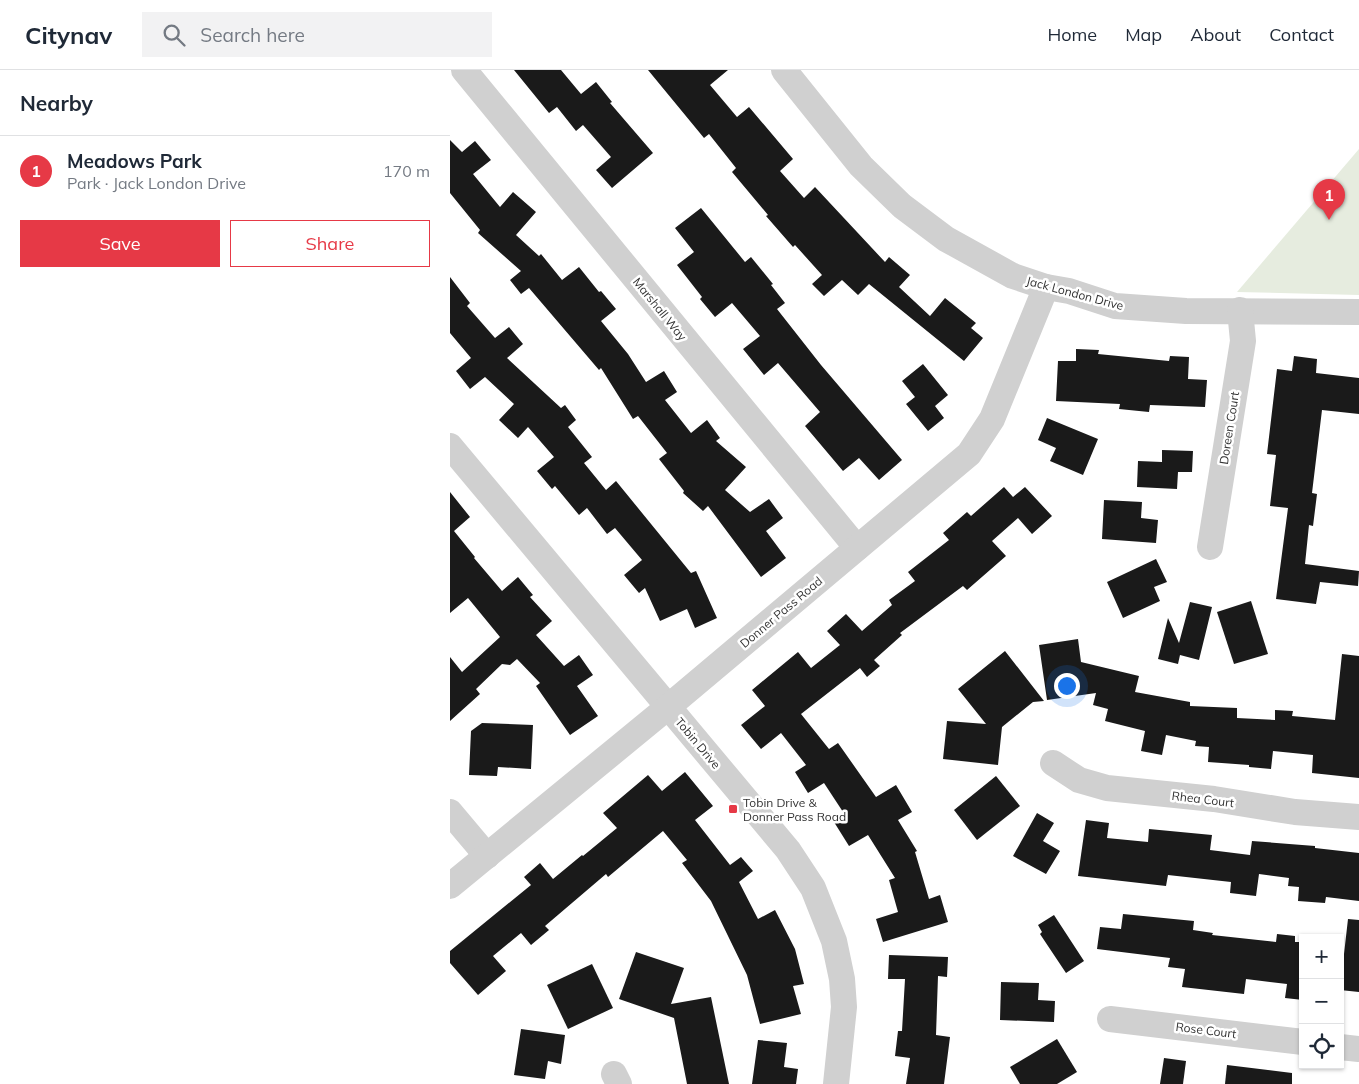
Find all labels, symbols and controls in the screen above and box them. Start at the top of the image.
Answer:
search box [142,12,492,57]
text: Citynav [25,20,112,50]
icon: search [160,21,188,49]
text: Search here [200,23,305,47]
text: Home [1047,23,1097,46]
text: Map [1125,23,1162,46]
text: About [1190,23,1241,46]
text: Contact [1269,23,1334,46]
text: Nearby [20,90,93,116]
text: Meadows Park [67,149,202,173]
text: 1 [31,161,41,181]
text: 170 m [383,161,430,181]
text: Park · Jack London Drive [67,173,246,193]
pin: 1 [1313,179,1345,220]
button: Save [20,220,220,267]
button: Share [230,220,430,267]
street label: Jack London Drive [1025,273,1125,313]
street label: Marshall Way [630,274,690,344]
street label: Doreen Court [1216,390,1242,466]
street label: Donner Pass Road [737,573,825,651]
your location [1054,673,1080,699]
street label: Tobin Drive [672,714,724,772]
street label: Rhea Court [1171,788,1235,810]
place label: Tobin Drive & Donner Pass Road [743,795,846,824]
marker: Tobin Drive & Donner Pass Road [727,803,739,815]
map controls [1299,934,1344,1069]
button: + [1299,934,1344,979]
button: − [1299,979,1344,1024]
street label: Rose Court [1175,1019,1237,1041]
button: locate [1299,1024,1344,1069]

